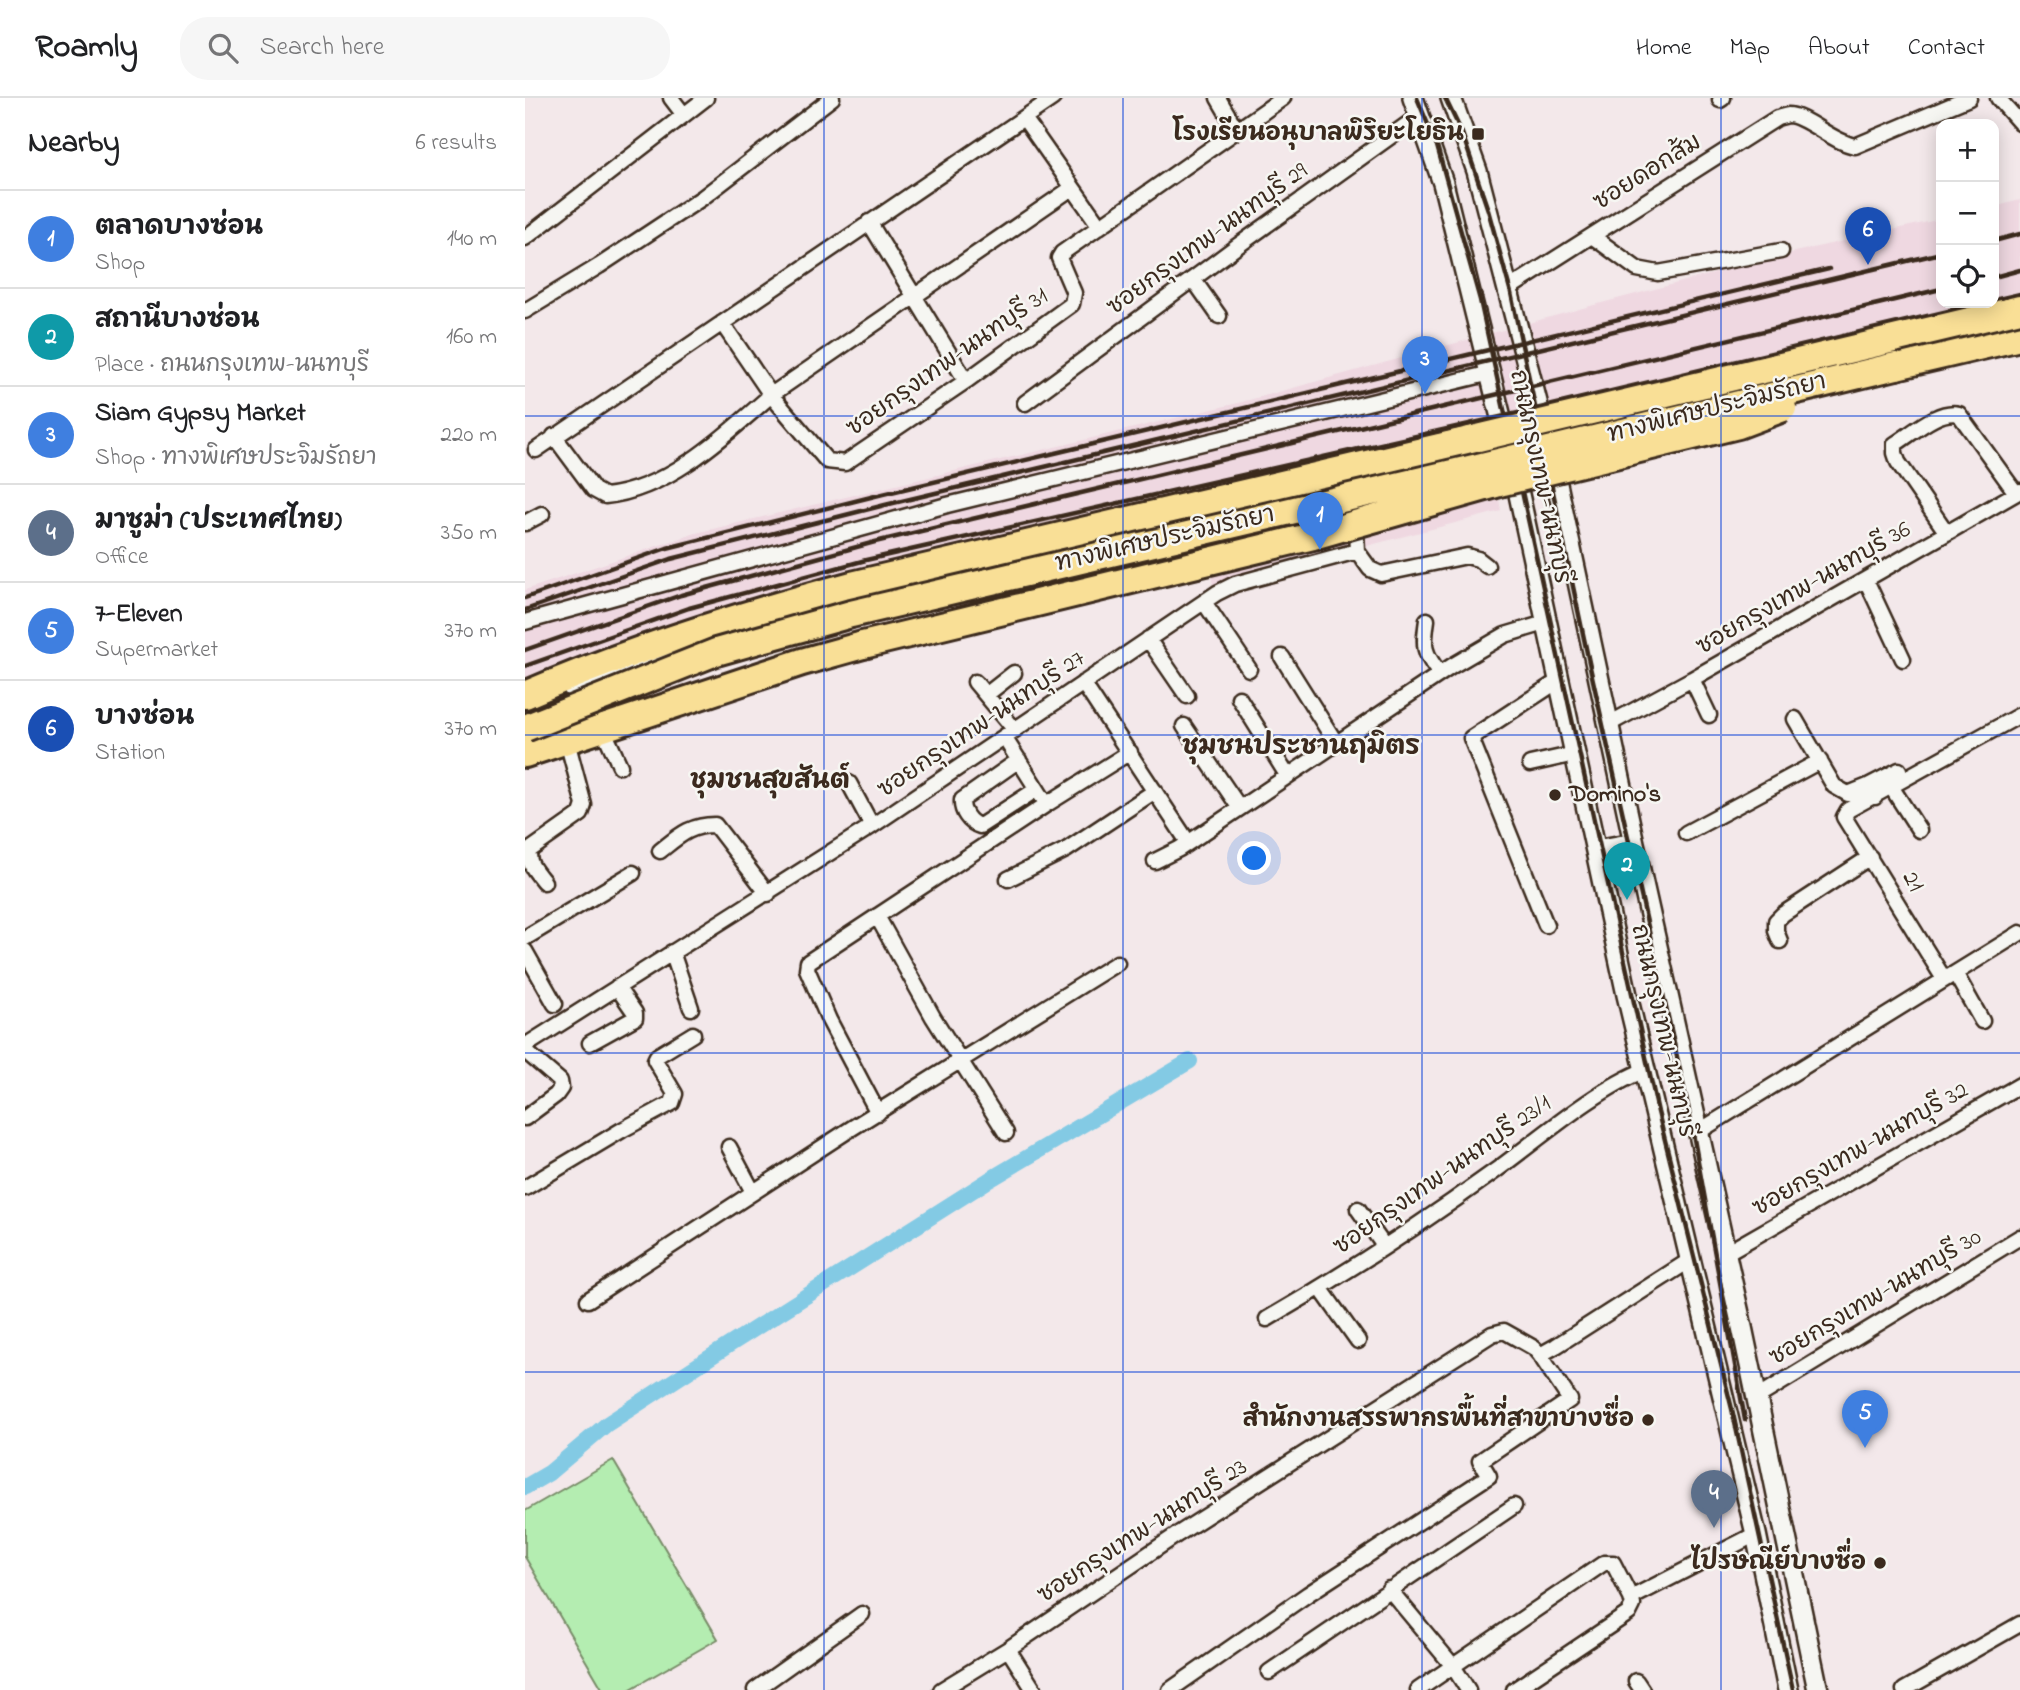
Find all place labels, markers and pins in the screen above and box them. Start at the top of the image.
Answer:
place label: โรงเรียนอนุบาลพิริยะโยธิน [1172,115,1464,152]
marker: โรงเรียนอนุบาลพิริยะโยธิน [1470,126,1486,142]
pin: 6 [1845,207,1891,265]
pin: 3 [1402,336,1448,394]
pin: 1 [1297,492,1343,550]
place label: Domino's [1568,778,1661,813]
marker: Domino's [1547,787,1563,803]
pin: 2 [1604,842,1650,900]
pin: 5 [1842,1390,1888,1448]
place label: สำนักงานสรรพากรพื้นที่สาขาบางซื่อ [1242,1392,1634,1438]
marker: สำนักงานสรรพากรพื้นที่สาขาบางซื่อ [1640,1412,1656,1428]
pin: 4 [1691,1470,1737,1528]
place label: ไปรษณีย์บางซื่อ [1690,1537,1866,1581]
marker: ไปรษณีย์บางซื่อ [1872,1555,1888,1571]

